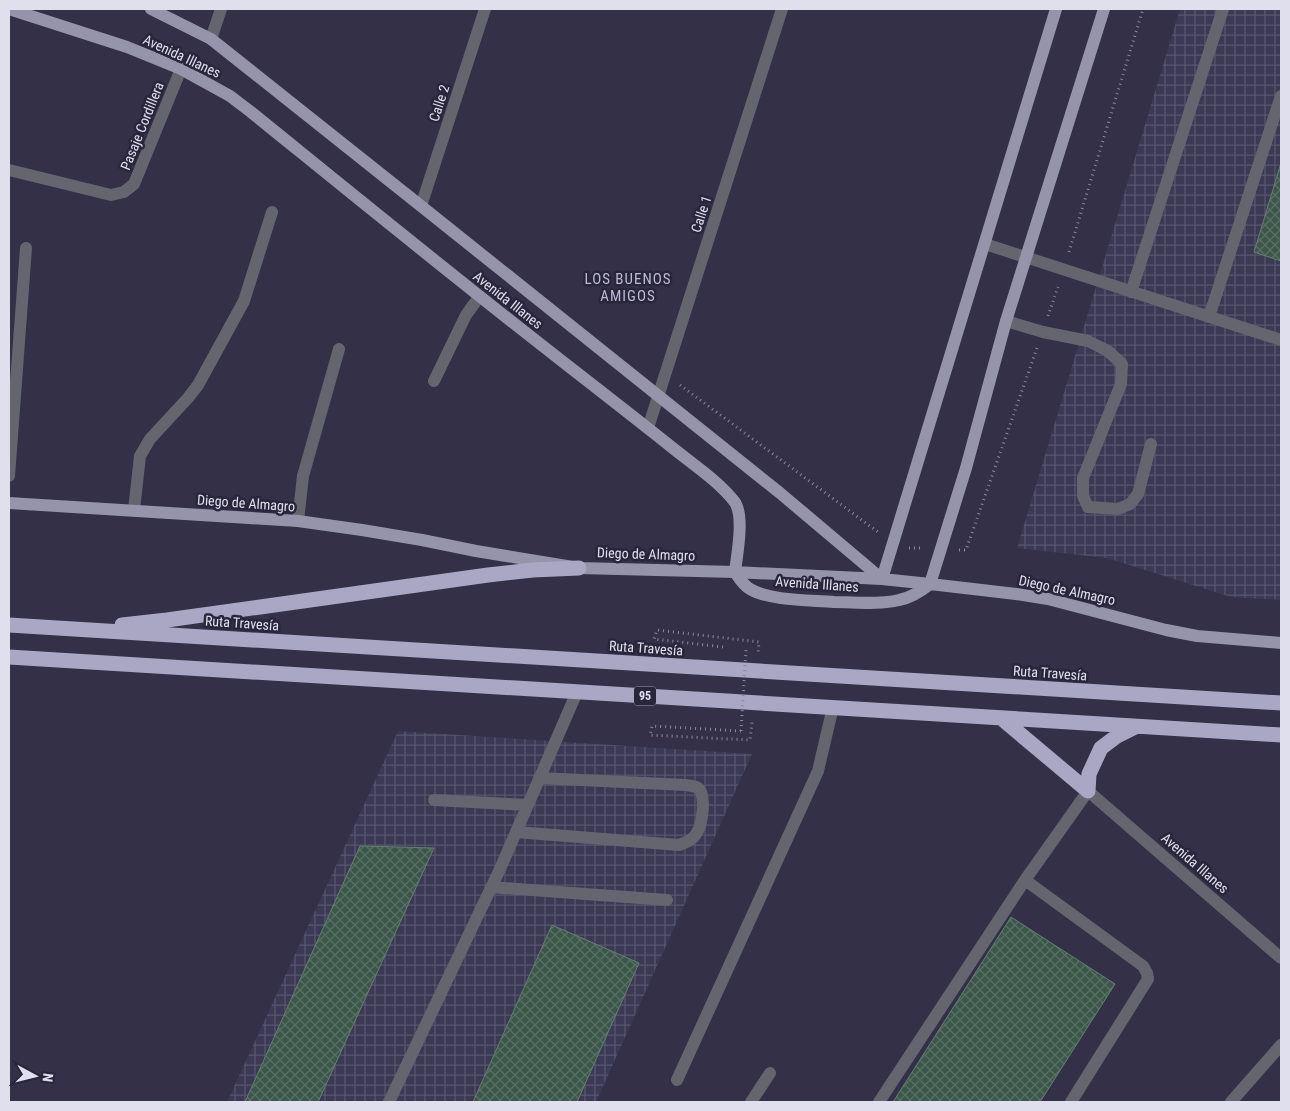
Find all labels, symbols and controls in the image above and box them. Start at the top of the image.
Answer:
street label: Avenida Illanes [141,31,223,81]
street label: Pasaje Cordillera [117,80,167,172]
street label: Calle 2 [426,82,452,123]
street label: Calle 1 [688,194,714,234]
street label: Avenida Illanes [470,268,546,332]
district label: LOS BUENOS AMIGOS [584,270,672,305]
street label: Diego de Almagro [196,492,296,514]
street label: Diego de Almagro [597,544,695,564]
street label: Diego de Almagro [1017,572,1117,608]
street label: Avenida Illanes [775,573,859,595]
street label: Ruta Travesía [204,612,280,634]
street label: Ruta Travesía [608,637,684,659]
street label: Ruta Travesía [1012,662,1088,684]
road number: 95 [634,686,656,706]
street label: Avenida Illanes [1158,830,1232,896]
north arrow [10,1051,60,1101]
text: N [39,1072,56,1083]

